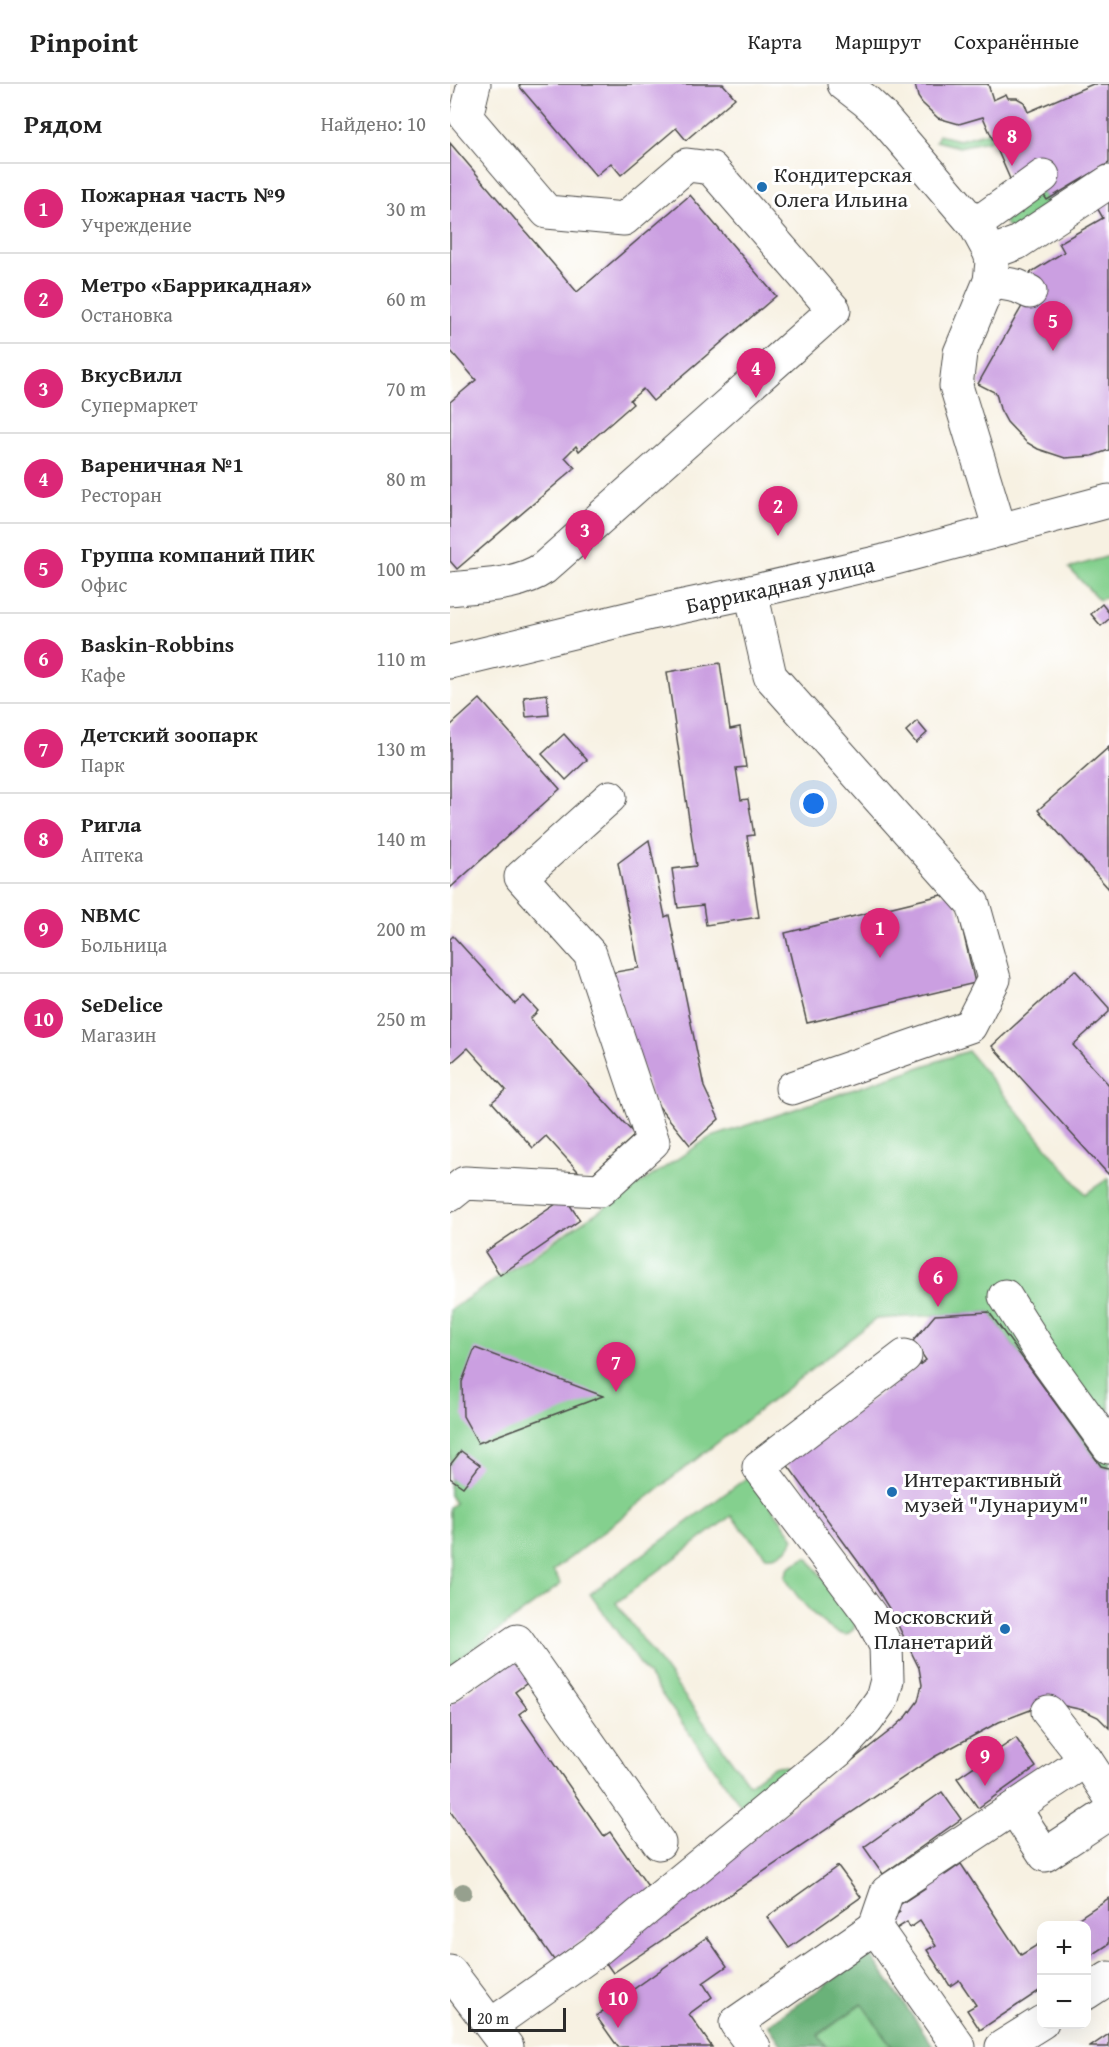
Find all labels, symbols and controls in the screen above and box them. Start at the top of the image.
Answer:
text: Pinpoint [30,21,138,62]
text: Карта [748,26,802,57]
text: Маршрут [835,26,921,57]
text: Сохранённые [954,26,1079,57]
text: Рядом [24,104,102,143]
text: Найдено: 10 [321,109,426,138]
pin: 8 [992,116,1032,166]
place label: Кондитерская Олега Ильина [774,158,912,215]
text: Пожарная часть №9 [81,178,285,210]
marker: Кондитерская Олега Ильина [755,180,769,194]
text: 1 [38,194,49,223]
text: 30 m [386,194,426,223]
text: Учреждение [81,210,192,239]
text: Метро «Баррикадная» [81,268,312,300]
text: 2 [38,284,49,313]
text: 60 m [386,284,426,313]
text: Остановка [81,300,173,329]
pin: 5 [1034,302,1072,351]
pin: 4 [736,348,776,398]
text: ВкусВилл [81,358,182,390]
text: 3 [38,374,49,403]
text: 70 m [386,374,426,403]
text: Супермаркет [81,390,198,419]
text: Вареничная №1 [81,448,244,480]
text: 4 [38,464,49,493]
text: 80 m [386,464,426,493]
text: Ресторан [81,480,162,509]
pin: 2 [758,486,798,536]
pin: 3 [566,510,604,560]
text: Группа компаний ПИК [81,538,315,570]
street label: Баррикадная улица [683,548,878,621]
text: 5 [38,554,49,583]
text: 100 m [376,554,426,583]
text: Офис [81,570,127,599]
text: Baskin-Robbins [81,628,234,660]
text: 6 [38,644,49,673]
text: 110 m [376,644,426,673]
text: Кафе [81,660,126,689]
text: Детский зоопарк [81,718,258,750]
text: 7 [38,734,49,763]
text: 130 m [376,734,426,763]
text: Парк [81,750,125,779]
your location [799,789,828,818]
text: Ригла [81,808,142,840]
text: 8 [38,824,49,853]
text: 140 m [376,824,426,853]
text: Аптека [81,840,143,869]
text: NBMC [81,898,141,930]
pin: 1 [860,908,900,958]
text: 9 [38,914,49,943]
text: 200 m [376,914,426,943]
text: Больница [81,930,167,959]
text: SeDelice [81,988,163,1020]
text: 10 [33,1004,54,1033]
text: 250 m [376,1004,426,1033]
text: Магазин [81,1020,156,1049]
pin: 6 [918,1258,958,1307]
pin: 7 [596,1342,636,1392]
place label: Интерактивный музей "Лунариум" [904,1463,1088,1520]
marker: Интерактивный музей "Лунариум" [885,1485,899,1499]
place label: Московский Планетарий [874,1600,993,1657]
marker: Московский Планетарий [998,1622,1012,1636]
pin: 9 [966,1736,1004,1786]
map controls [1037,1921,1091,2029]
button: + [1037,1921,1091,1975]
button: − [1037,1975,1091,2029]
pin: 10 [598,1978,638,2028]
scale bar [468,2005,566,2032]
text: 20 m [477,2006,509,2030]

